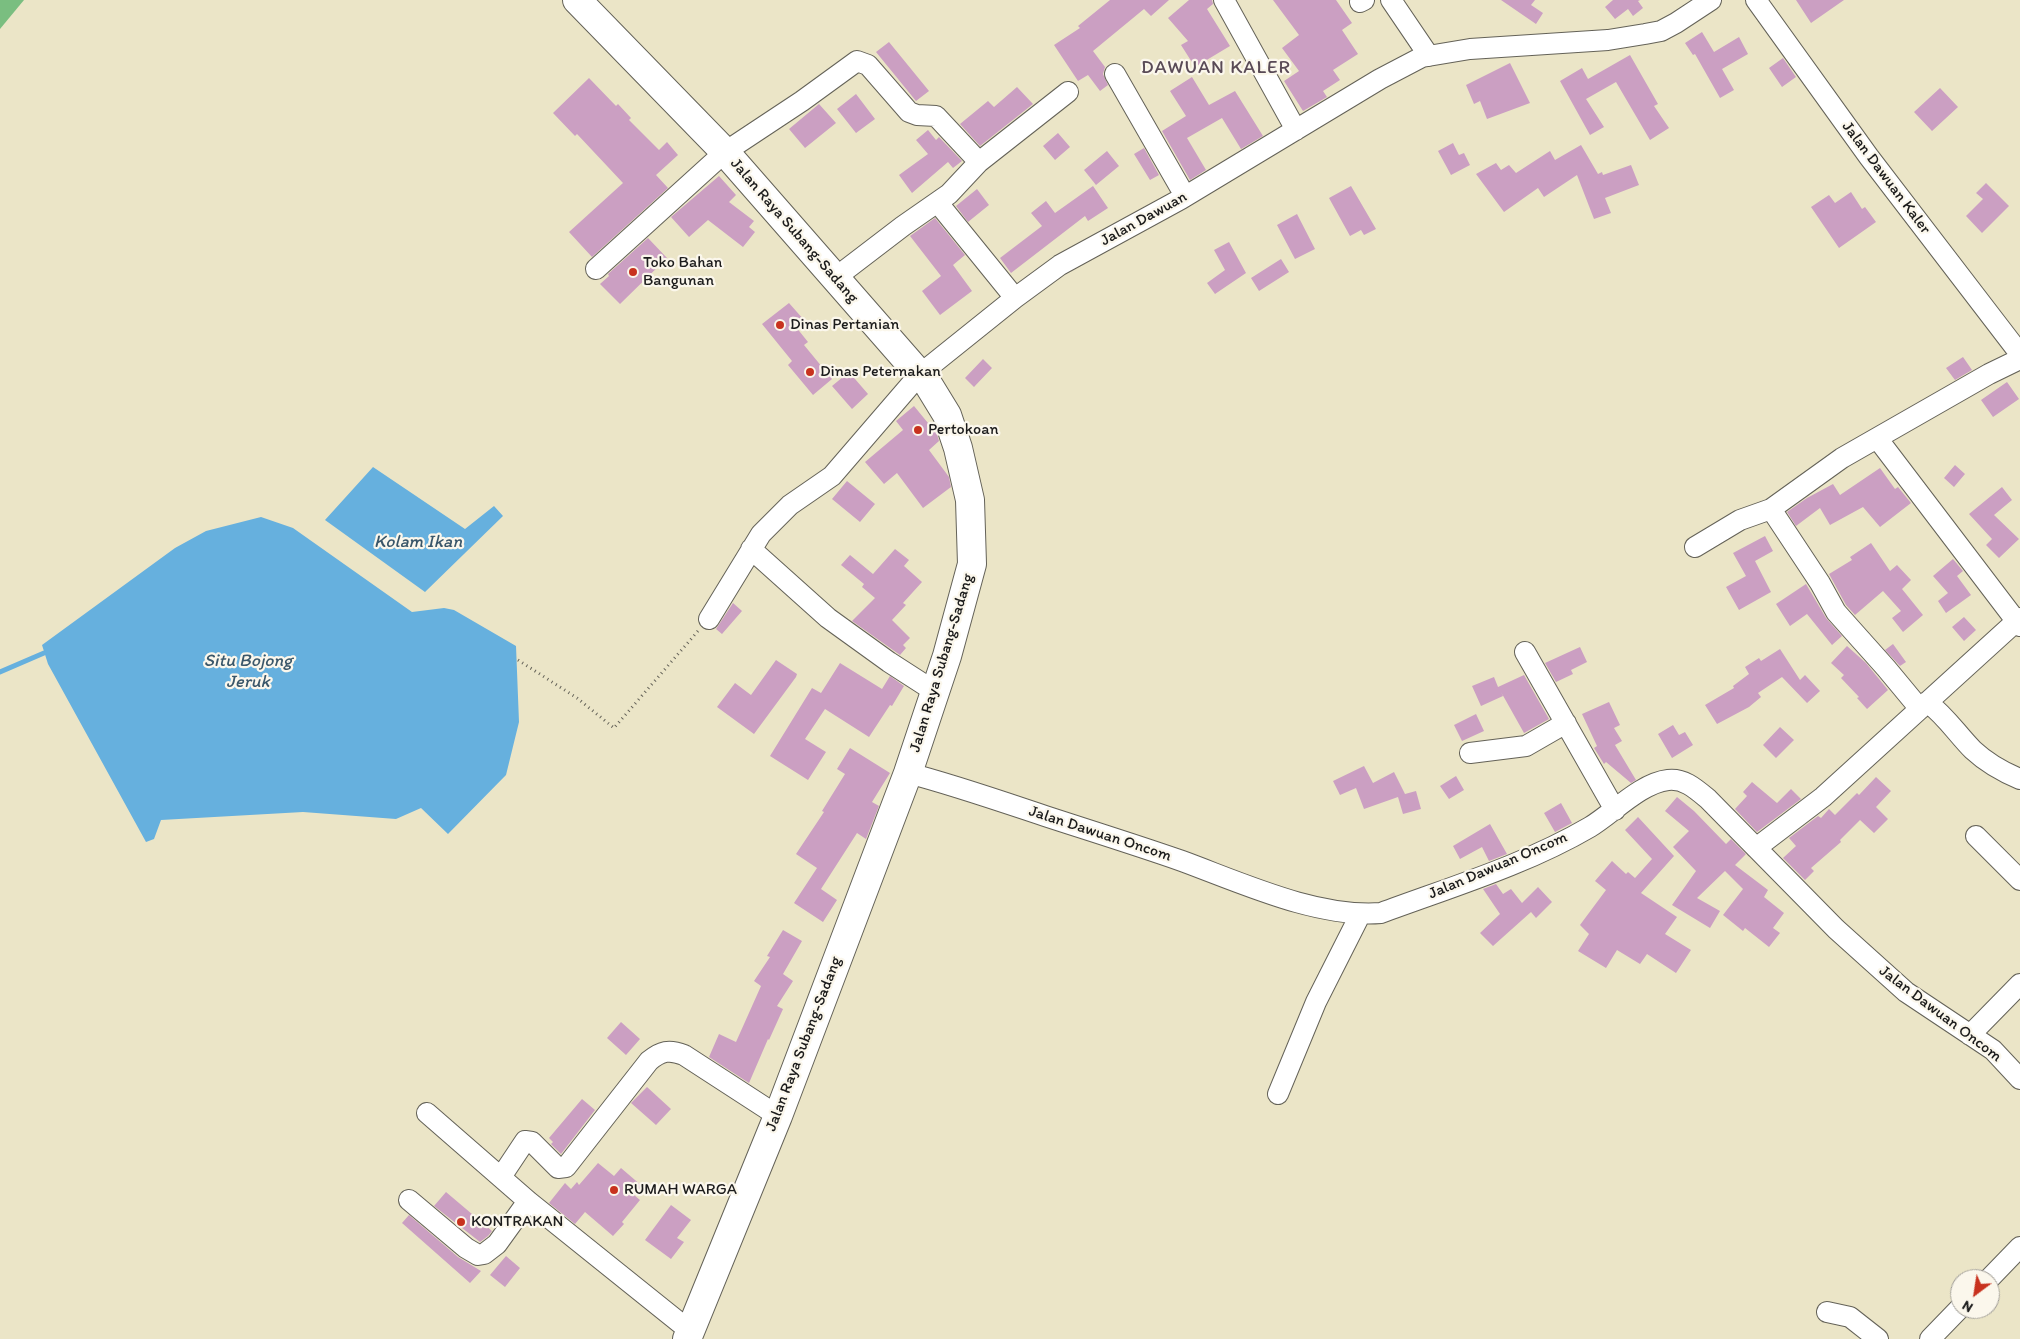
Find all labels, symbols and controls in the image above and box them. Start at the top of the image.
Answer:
district label: DAWUAN KALER [1139,57,1293,79]
street label: Jalan Dawuan Kaler [1837,118,1935,238]
street label: Jalan Raya Subang-Sadang [726,155,862,307]
street label: Jalan Dawuan [1097,187,1191,251]
place label: Toko Bahan Bangunan [643,253,722,291]
marker: Toko Bahan Bangunan [627,266,639,278]
place label: Dinas Pertanian [790,315,899,335]
marker: Dinas Pertanian [774,319,786,331]
place label: Dinas Peternakan [820,362,941,382]
marker: Dinas Peternakan [804,366,816,378]
place label: Pertokoan [928,420,999,440]
marker: Pertokoan [912,424,924,436]
water label: Kolam Ikan [374,531,462,553]
street label: Jalan Raya Subang-Sadang [906,571,978,755]
water label: Situ Bojong Jeruk [204,650,292,692]
street label: Jalan Dawuan Oncom [1026,802,1174,866]
street label: Jalan Dawuan Oncom [1426,828,1570,904]
street label: Jalan Raya Subang-Sadang [762,954,846,1134]
street label: Jalan Dawuan Oncom [1875,962,2005,1066]
place label: RUMAH WARGA [624,1180,737,1200]
marker: RUMAH WARGA [608,1184,620,1196]
place label: KONTRAKAN [471,1212,563,1232]
marker: KONTRAKAN [455,1216,467,1228]
north arrow [1950,1269,2000,1319]
text: N [1959,1297,1976,1316]

